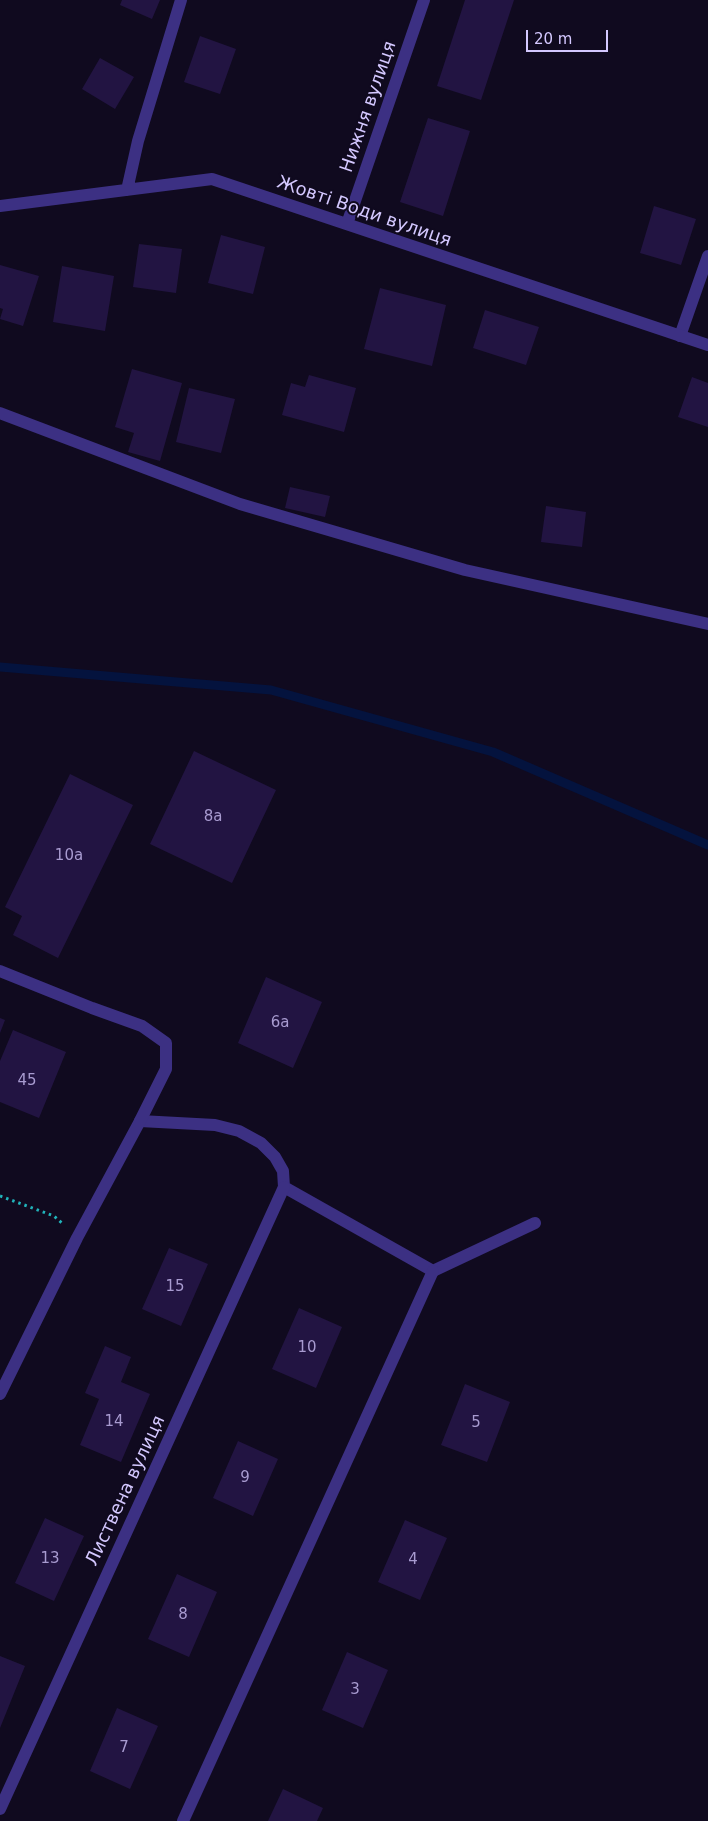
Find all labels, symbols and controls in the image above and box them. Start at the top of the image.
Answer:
scale bar [528,20,610,52]
text: 20 m [534,30,572,48]
street label: Нижня вулиця [336,39,402,175]
street label: Жовті Води вулиця [274,172,454,252]
house number: 8а [204,808,222,826]
house number: 10а [55,847,83,865]
house number: 6а [271,1014,289,1032]
house number: 45 [17,1072,37,1090]
house number: 15 [165,1278,185,1296]
house number: 10 [297,1339,317,1357]
street label: Листвена вулиця [82,1412,170,1570]
house number: 14 [104,1413,124,1431]
house number: 5 [471,1414,481,1432]
house number: 9 [240,1469,250,1487]
house number: 13 [40,1550,60,1568]
house number: 4 [408,1551,418,1569]
house number: 8 [178,1606,188,1624]
house number: 3 [350,1681,360,1699]
house number: 7 [119,1739,129,1757]

